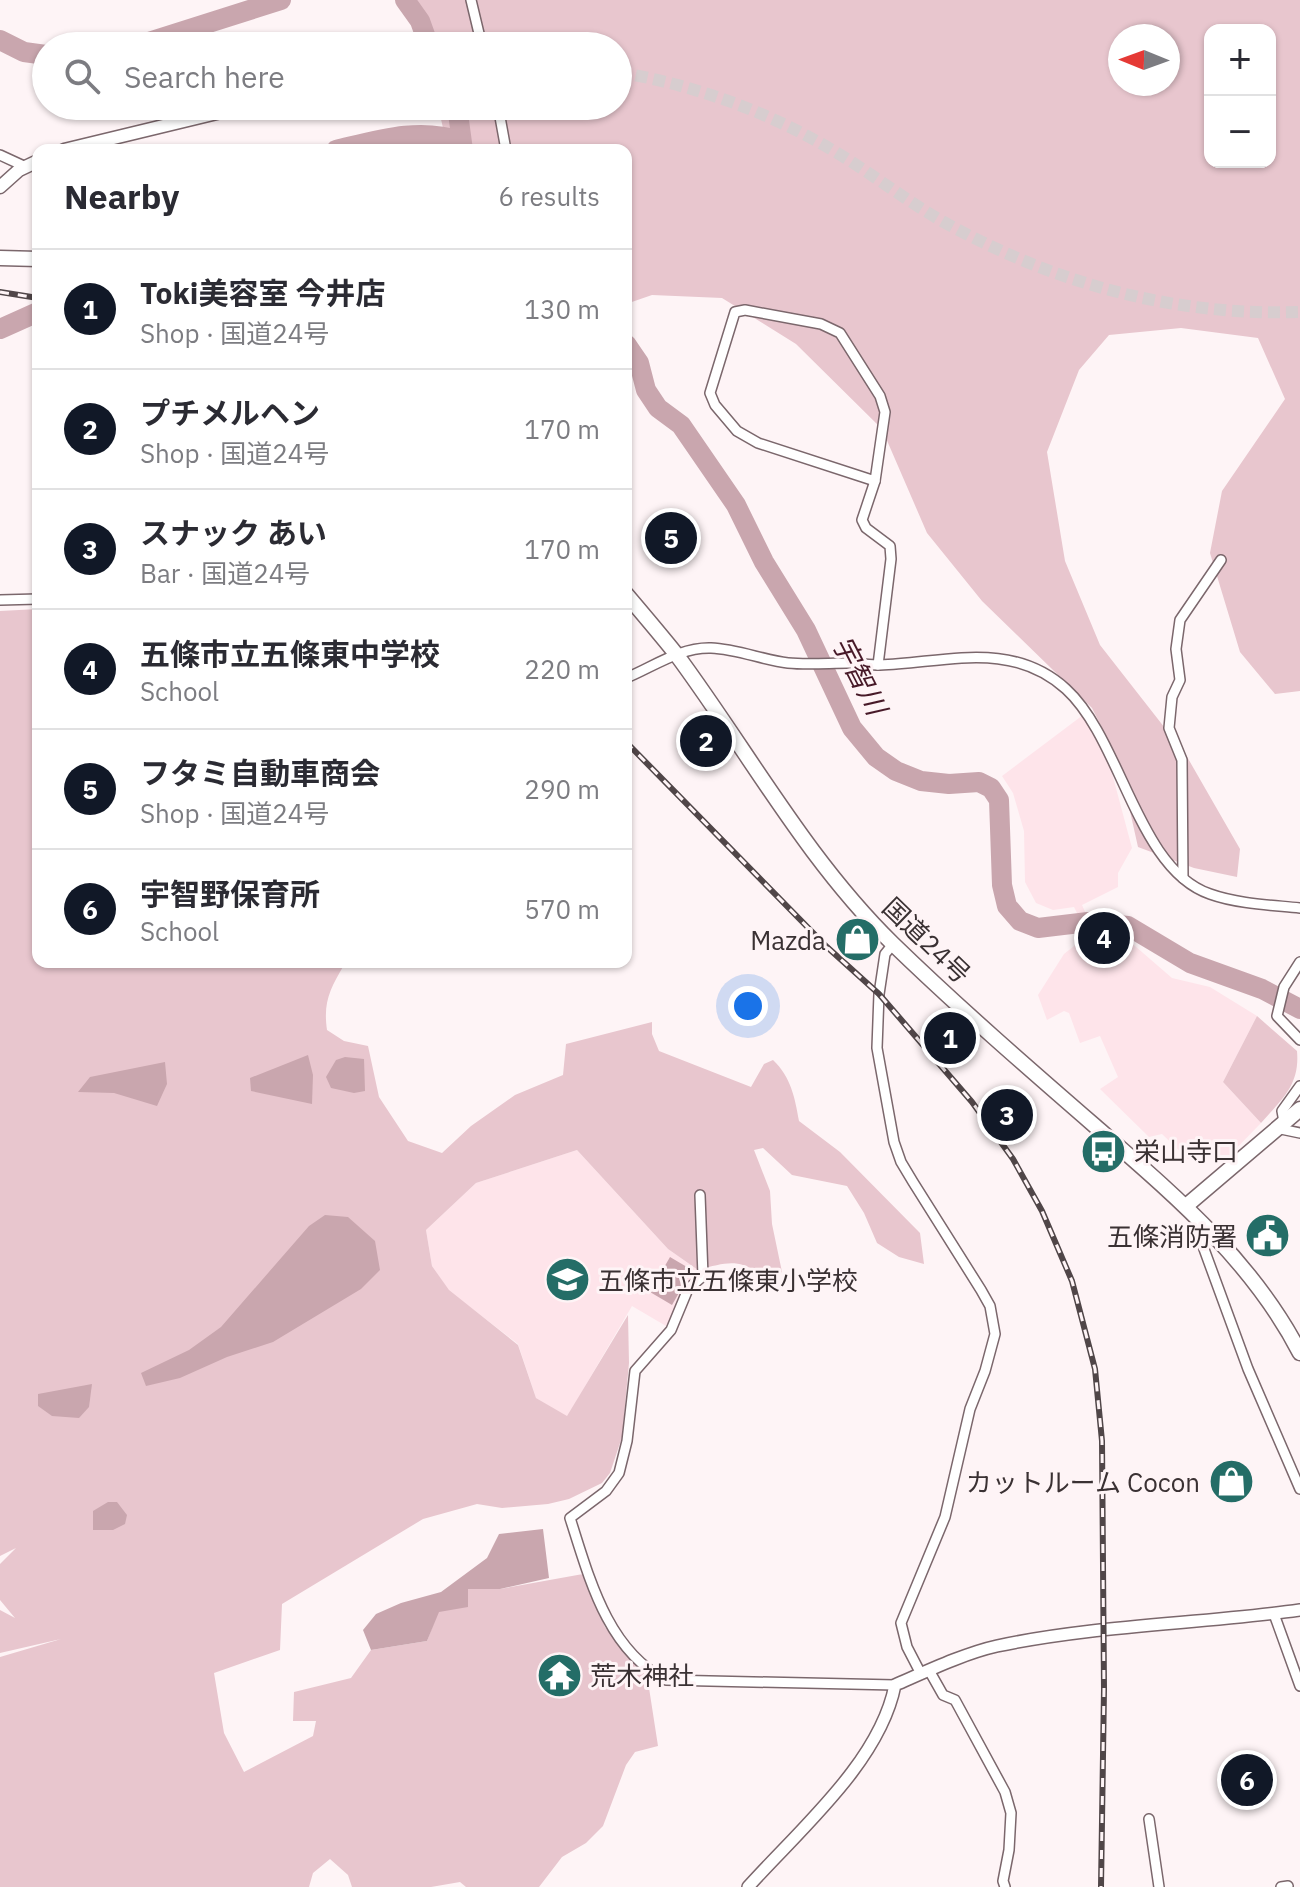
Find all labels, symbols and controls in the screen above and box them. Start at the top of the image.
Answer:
north arrow [1108,24,1180,96]
map controls [1204,24,1276,168]
button: + [1204,24,1276,96]
search box [32,32,632,120]
icon: search [60,54,104,98]
text: Search here [124,57,285,96]
button: − [1204,96,1276,168]
text: Nearby [64,174,179,218]
text: 6 results [498,179,600,213]
text: Toki美容室 今井店 [140,273,385,312]
text: 1 [82,292,98,326]
text: 130 m [524,292,600,326]
text: Shop · 国道24号 [140,316,329,350]
text: プチメルヘン [140,393,320,432]
text: 2 [82,412,98,446]
text: 170 m [524,412,600,446]
text: Shop · 国道24号 [140,436,329,470]
pin: 5 [645,508,697,568]
text: スナック あい [140,513,327,552]
text: 3 [82,532,98,566]
text: 170 m [524,532,600,566]
text: Bar · 国道24号 [140,556,310,590]
water label: 宇智川 [824,629,897,723]
text: 五條市立五條東中学校 [140,634,440,673]
text: 4 [82,652,98,686]
text: 220 m [524,652,600,686]
text: School [140,674,219,708]
pin: 2 [680,711,732,771]
text: フタミ自動車商会 [140,753,380,792]
text: 5 [82,772,98,806]
text: 290 m [524,772,600,806]
text: Shop · 国道24号 [140,796,329,830]
text: 宇智野保育所 [140,874,320,913]
street label: 国道24号 [876,890,978,990]
text: 6 [82,892,98,926]
text: 570 m [524,892,600,926]
pin: 4 [1078,908,1130,968]
text: School [140,914,219,948]
shop icon: Mazda [833,916,881,964]
place label: Mazda [750,923,826,957]
your location [728,986,768,1026]
pin: 1 [924,1008,976,1068]
pin: 3 [981,1085,1033,1145]
bus stop icon: 栄山寺口 [1079,1127,1127,1175]
place label: 栄山寺口 [1134,1134,1238,1168]
public building icon: 五條消防署 [1244,1212,1292,1260]
place label: 五條消防署 [1107,1219,1237,1253]
school or university icon: 五條市立五條東小学校 [543,1256,591,1304]
place label: 五條市立五條東小学校 [598,1263,858,1297]
shop icon: カットルーム Cocon [1207,1458,1255,1506]
place label: カットルーム Cocon [966,1465,1200,1499]
temple icon: 荒木神社 [535,1651,583,1699]
place label: 荒木神社 [590,1658,694,1692]
pin: 6 [1221,1750,1273,1810]

